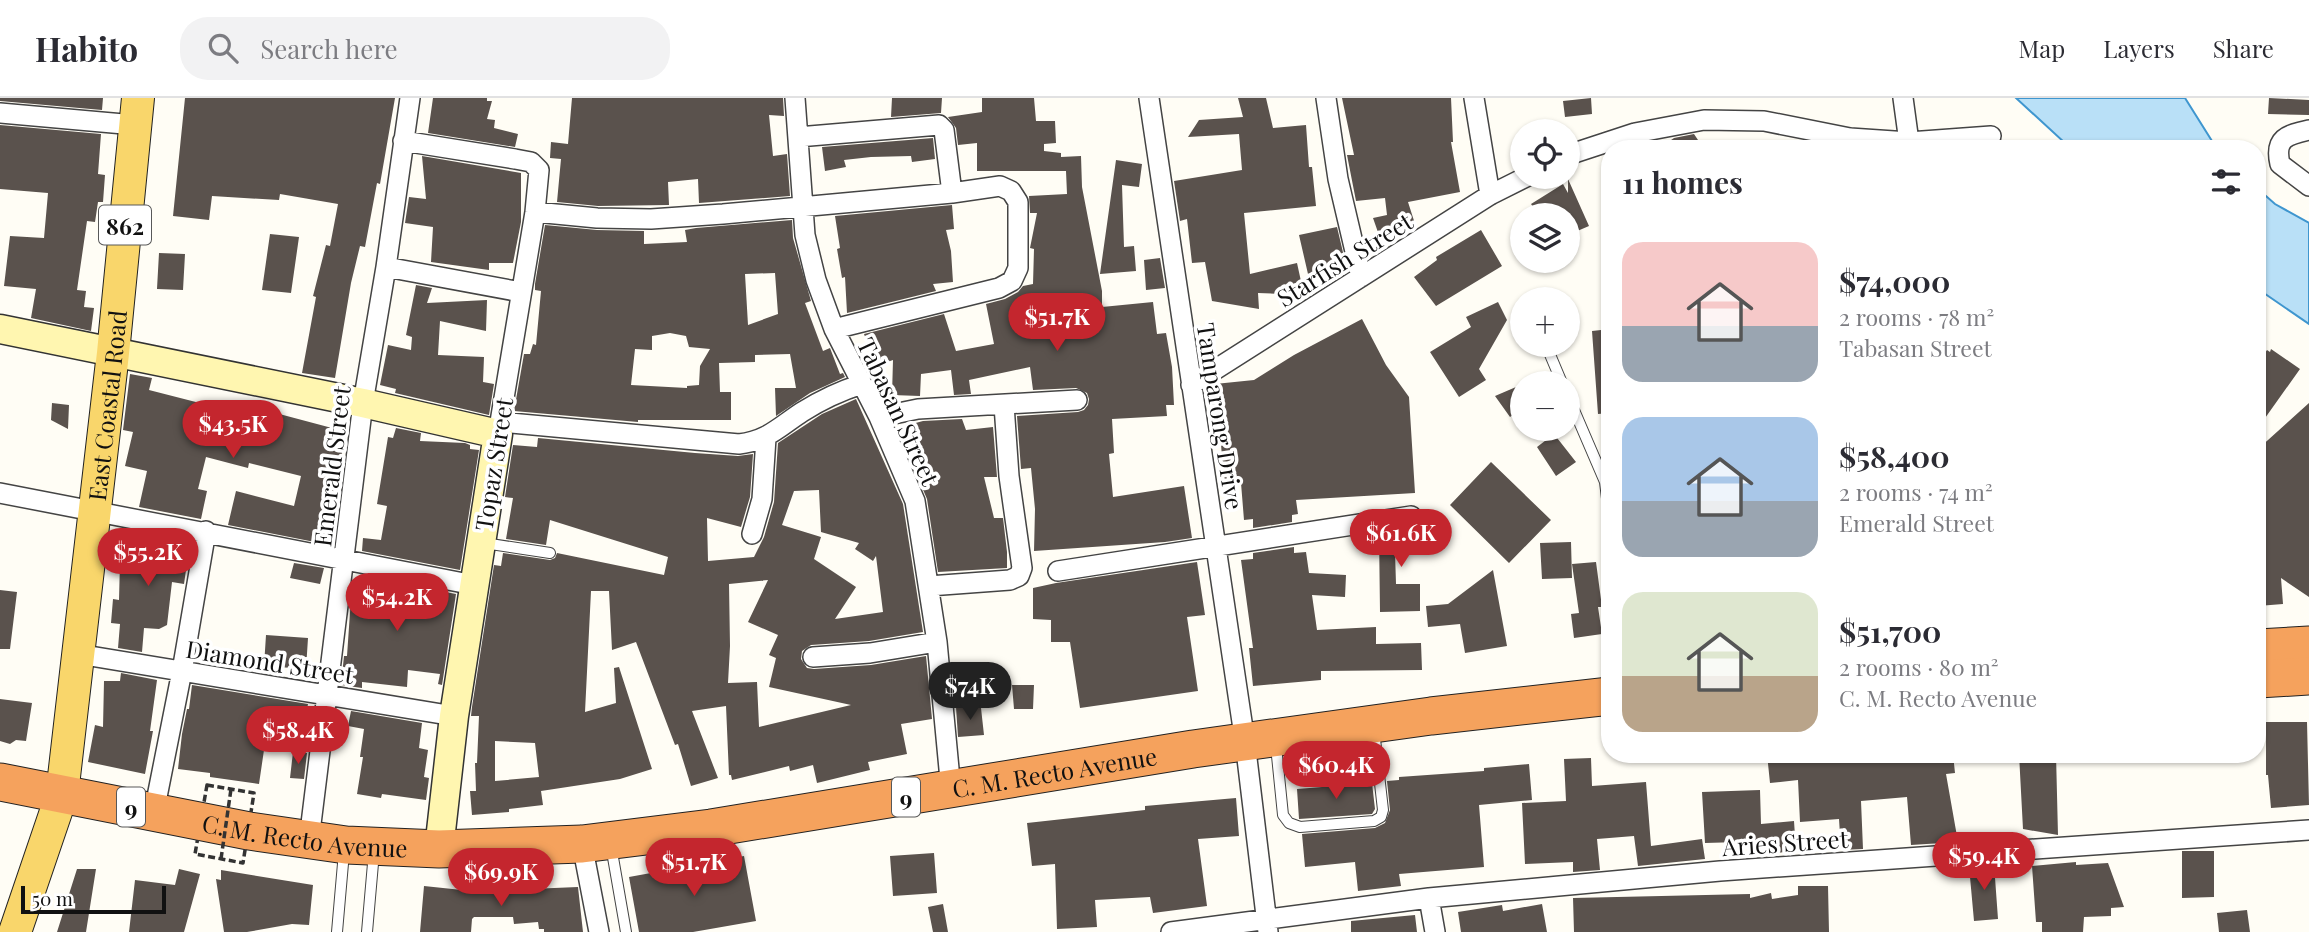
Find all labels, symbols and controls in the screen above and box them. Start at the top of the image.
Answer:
search box [180,17,670,80]
text: Habito [35,26,138,70]
icon: search [204,29,242,67]
text: Search here [260,31,398,66]
text: Map [2019,32,2065,64]
text: Layers [2103,32,2175,64]
text: Share [2213,32,2274,64]
map controls [1510,119,1580,441]
button: locate [1510,119,1580,189]
text: 11 homes [1622,162,1743,202]
icon: filters [2207,163,2245,201]
button: layers [1510,203,1580,273]
street label: Starfish Street [1270,204,1418,313]
road number: 862 [99,206,151,244]
text: $74,000 [1839,261,1950,301]
icon: home [1678,270,1762,354]
button: + [1510,287,1580,357]
pin: $51.7K [1000,294,1114,353]
text: $51.7K [1024,300,1090,331]
text: 2 rooms · 78 m² [1839,301,1994,332]
street label: East Coastal Road [80,308,133,502]
street label: Tamparong Drive [1190,320,1252,512]
street label: Tabasan Street [851,332,947,490]
text: Tabasan Street [1839,332,1992,363]
button: − [1510,371,1580,441]
street label: Emerald Street [305,383,357,548]
street label: Topaz Street [467,394,519,533]
pin: $43.5K [176,400,290,460]
text: $43.5K [198,407,268,438]
text: $58,400 [1839,436,1950,476]
icon: home [1678,445,1762,529]
text: 2 rooms · 74 m² [1839,476,1993,507]
text: Emerald Street [1839,507,1994,538]
pin: $61.6K [1344,510,1458,569]
text: $61.6K [1366,516,1436,547]
pin: $55.2K [91,528,205,588]
text: $55.2K [114,535,182,566]
pin: $54.2K [340,574,454,633]
text: $54.2K [362,580,432,611]
text: $51,700 [1839,611,1941,651]
icon: home [1678,620,1762,704]
street label: Diamond Street [184,632,357,690]
text: 2 rooms · 80 m² [1839,651,1999,682]
pin: $74K [929,662,1011,722]
text: $74K [944,669,996,700]
text: C. M. Recto Avenue [1839,682,2037,713]
pin: $58.4K [241,706,355,766]
text: $58.4K [262,713,334,744]
street label: C. M. Recto Avenue [950,739,1159,804]
pin: $60.4K [1279,742,1393,801]
text: $60.4K [1298,748,1374,779]
road number: 9 [892,778,920,817]
road number: 9 [117,788,145,827]
street label: C. M. Recto Avenue [200,806,408,864]
street label: Aries Street [1720,822,1850,862]
pin: $59.4K [1927,832,2041,892]
pin: $51.7K [637,838,751,898]
text: $59.4K [1948,839,2020,870]
text: $51.7K [661,845,727,876]
pin: $69.9K [444,848,558,908]
text: $69.9K [464,855,538,886]
scale bar [21,883,166,915]
text: 50 m [32,885,73,911]

